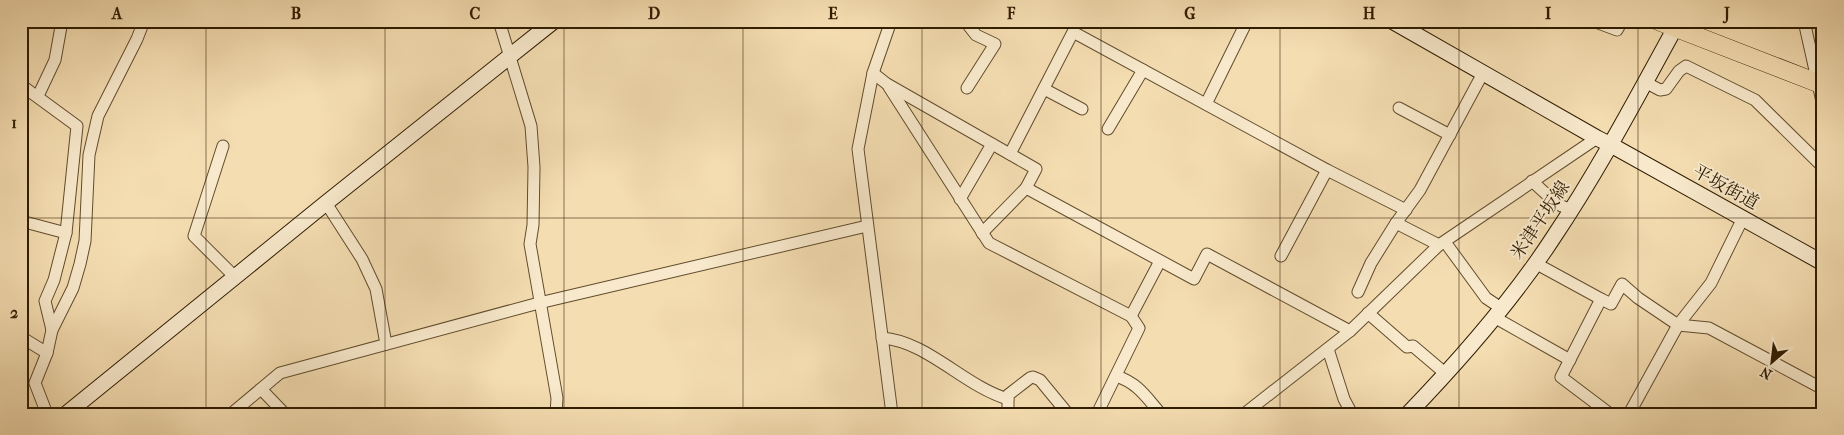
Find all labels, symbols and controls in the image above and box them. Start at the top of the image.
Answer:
text: A [111,4,123,23]
text: B [291,4,301,23]
text: C [470,4,481,23]
text: D [648,4,660,23]
text: E [828,4,838,23]
text: F [1006,4,1016,23]
text: G [1184,4,1196,23]
text: H [1363,4,1376,23]
text: I [1545,4,1552,23]
text: J [1722,4,1730,24]
text: 1 [11,113,17,132]
street label: 平坂街道 [1689,161,1762,214]
street label: 米津平坂線 [1507,177,1574,263]
text: 2 [10,303,18,322]
north arrow [1746,338,1796,388]
text: N [1757,363,1775,383]

